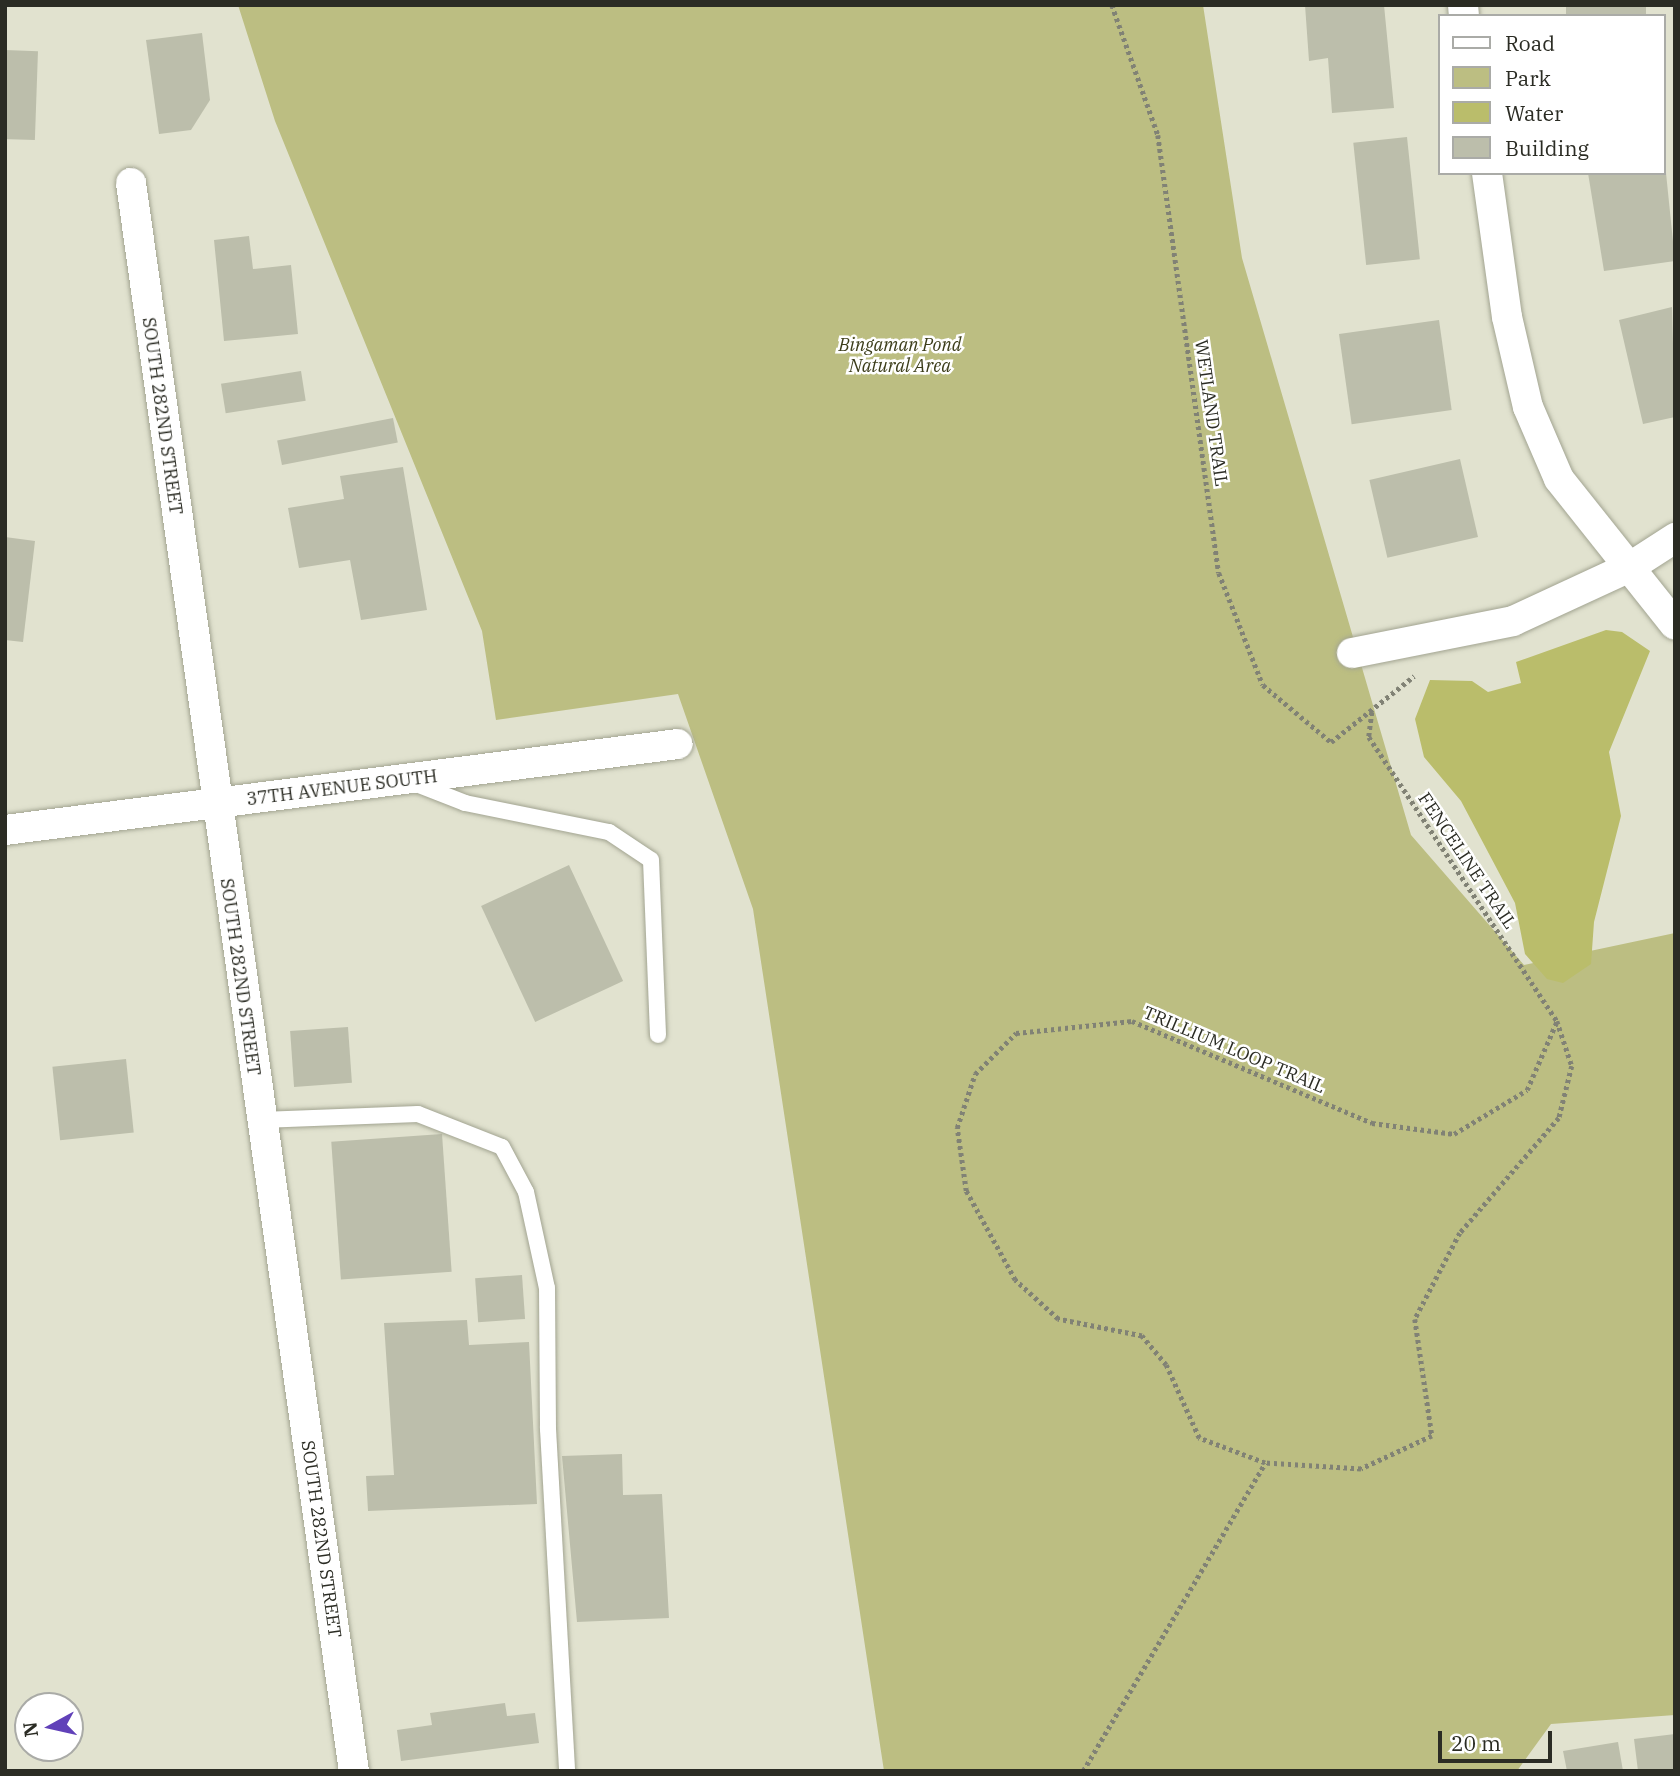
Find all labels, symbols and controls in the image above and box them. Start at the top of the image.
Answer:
legend [1438,14,1666,175]
text: Road [1505,29,1555,57]
text: Park [1505,64,1551,92]
text: Water [1505,99,1563,127]
text: Building [1505,134,1589,162]
street label: SOUTH 282ND STREET [137,316,187,516]
park label: Bingaman Pond Natural Area [838,335,962,378]
street label: WETLAND TRAIL [1190,338,1232,488]
street label: 37TH AVENUE SOUTH [245,766,439,810]
street label: FENCELINE TRAIL [1413,789,1521,933]
street label: SOUTH 282ND STREET [215,877,265,1077]
street label: TRILLIUM LOOP TRAIL [1140,1002,1328,1098]
street label: SOUTH 282ND STREET [296,1439,346,1639]
north arrow [14,1692,84,1762]
scale bar [1442,1716,1556,1760]
text: N [17,1721,43,1739]
text: 20 m [1451,1729,1501,1757]

